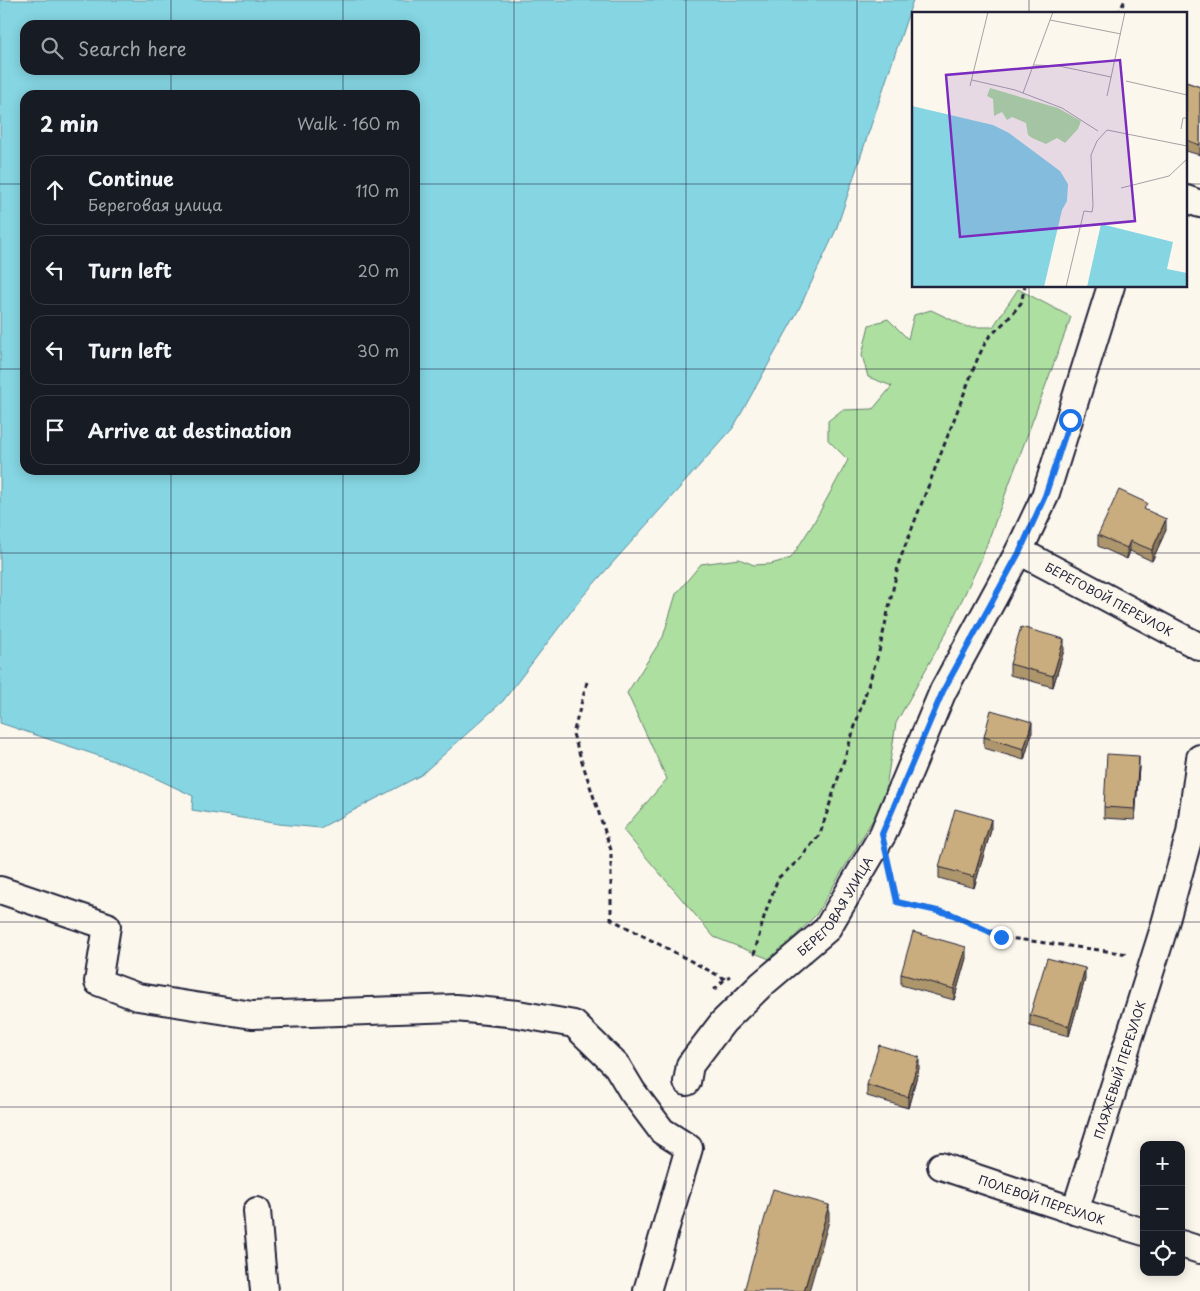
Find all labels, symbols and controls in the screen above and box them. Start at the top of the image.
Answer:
inset map [912,12,1188,288]
search box [20,20,420,75]
icon: search [38,34,66,62]
text: Search here [78,34,187,62]
text: 2 min [40,107,99,139]
text: Walk · 160 m [297,111,400,135]
text: Continue [88,164,174,192]
icon: ahead [41,176,69,204]
text: 110 m [356,178,399,202]
text: Береговая улица [88,192,222,216]
icon: left [41,256,69,284]
text: Turn left [88,256,172,284]
text: 20 m [358,258,399,282]
icon: left [41,336,69,364]
text: Turn left [88,336,172,364]
text: 30 m [357,338,399,362]
route start [1059,409,1082,432]
icon: arrive [41,416,69,444]
text: Arrive at destination [88,416,292,444]
street label: БЕРЕГОВОЙ ПЕРЕУЛОК [1042,558,1176,640]
street label: БЕРЕГОВАЯ УЛИЦА [793,853,877,960]
route end [990,926,1013,949]
street label: ПЛЯЖЕВЫЙ ПЕРЕУЛОК [1089,998,1150,1141]
map controls [1140,1141,1185,1276]
button: + [1140,1141,1185,1186]
street label: ПОЛЕВОЙ ПЕРЕУЛОК [976,1170,1107,1229]
button: − [1140,1186,1185,1231]
button: locate [1140,1231,1185,1276]

